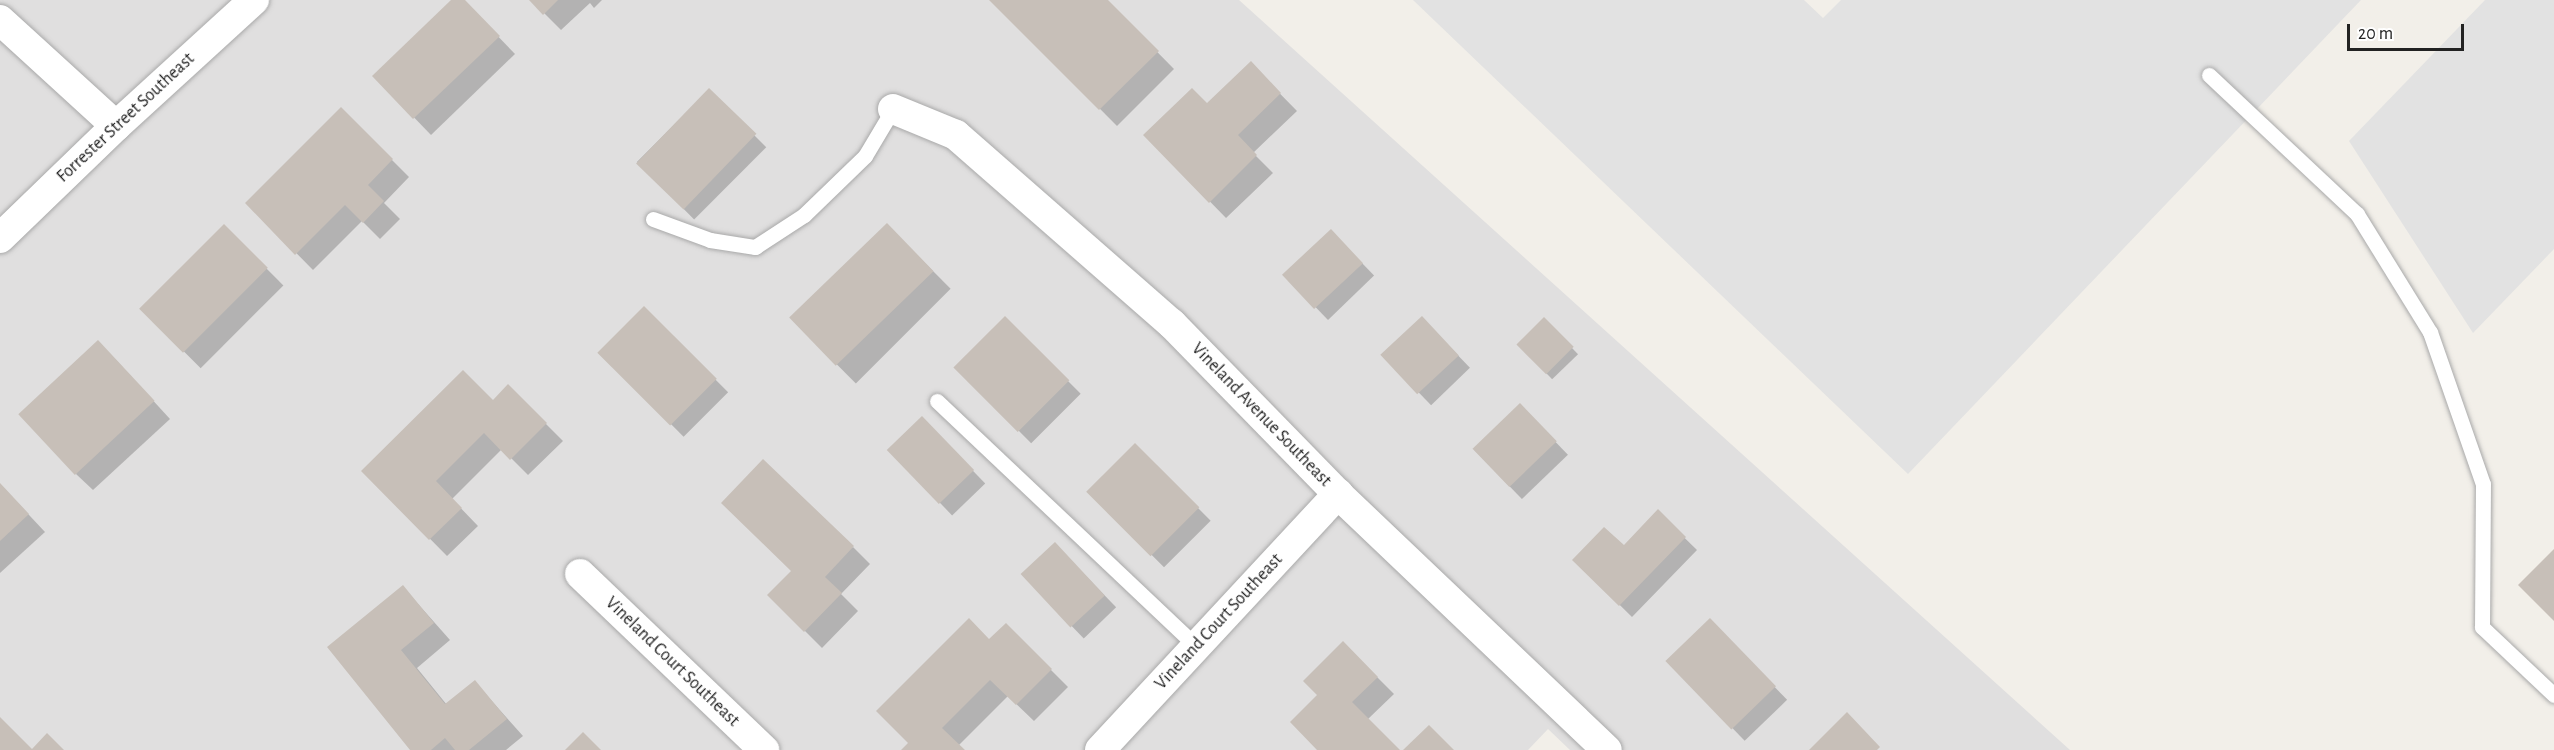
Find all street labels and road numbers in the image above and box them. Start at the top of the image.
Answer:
street label: Forrester Street Southeast [53,49,199,187]
street label: Vineland Avenue Southeast [1187,338,1335,492]
street label: Vineland Court Southeast [1150,550,1288,694]
street label: Vineland Court Southeast [601,592,743,732]

